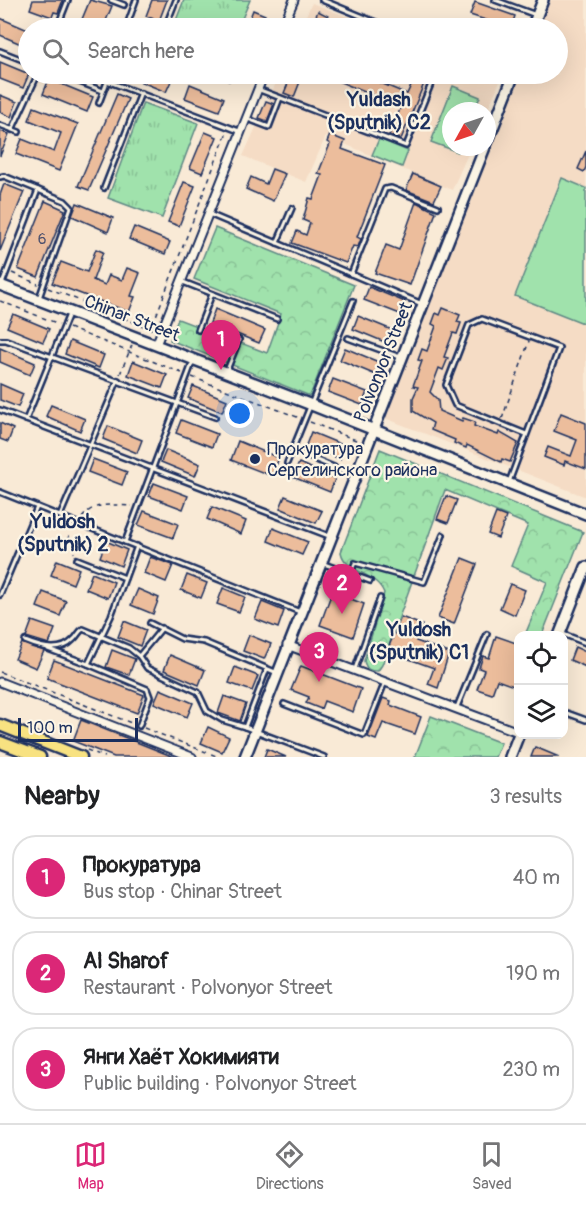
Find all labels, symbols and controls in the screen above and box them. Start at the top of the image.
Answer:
search box [18,18,568,84]
icon: search [39,35,72,68]
text: Search here [87,37,194,65]
district label: Yuldash (Sputnik) C2 [327,87,431,135]
north arrow [442,102,496,156]
house number: 6 [38,230,46,249]
street label: Chinar Street [81,290,184,347]
street label: Polvonyor Street [349,298,418,426]
pin: 1 [202,320,240,370]
your location [225,399,254,428]
place label: Прокуратура Сергелинского района [267,438,437,482]
marker: Прокуратура Сергелинского района [248,452,262,466]
district label: Yuldosh (Sputnik) 2 [17,509,109,557]
pin: 2 [322,564,362,614]
district label: Yuldosh (Sputnik) C1 [369,617,469,665]
map controls [514,631,568,739]
button: locate [514,631,568,685]
pin: 3 [300,632,338,682]
button: layers [514,685,568,739]
scale bar [18,715,138,742]
text: 100 m [27,718,73,738]
text: Nearby [24,780,100,812]
text: 3 results [490,784,562,809]
text: Прокуратура [83,851,201,879]
text: 1 [42,865,49,890]
text: 40 m [513,865,560,890]
text: Bus stop · Chinar Street [83,879,282,904]
text: Al Sharof [83,947,169,975]
text: 2 [40,961,51,986]
text: 190 m [506,961,560,986]
text: Restaurant · Polvonyor Street [83,975,333,1000]
text: Янги Хаёт Хокимияти [83,1043,279,1071]
text: 3 [40,1057,51,1082]
text: 230 m [503,1057,560,1082]
text: Public building · Polvonyor Street [83,1071,357,1096]
tab: Map [74,1138,107,1194]
tab: Directions [256,1138,324,1194]
tab: Saved [472,1138,512,1194]

